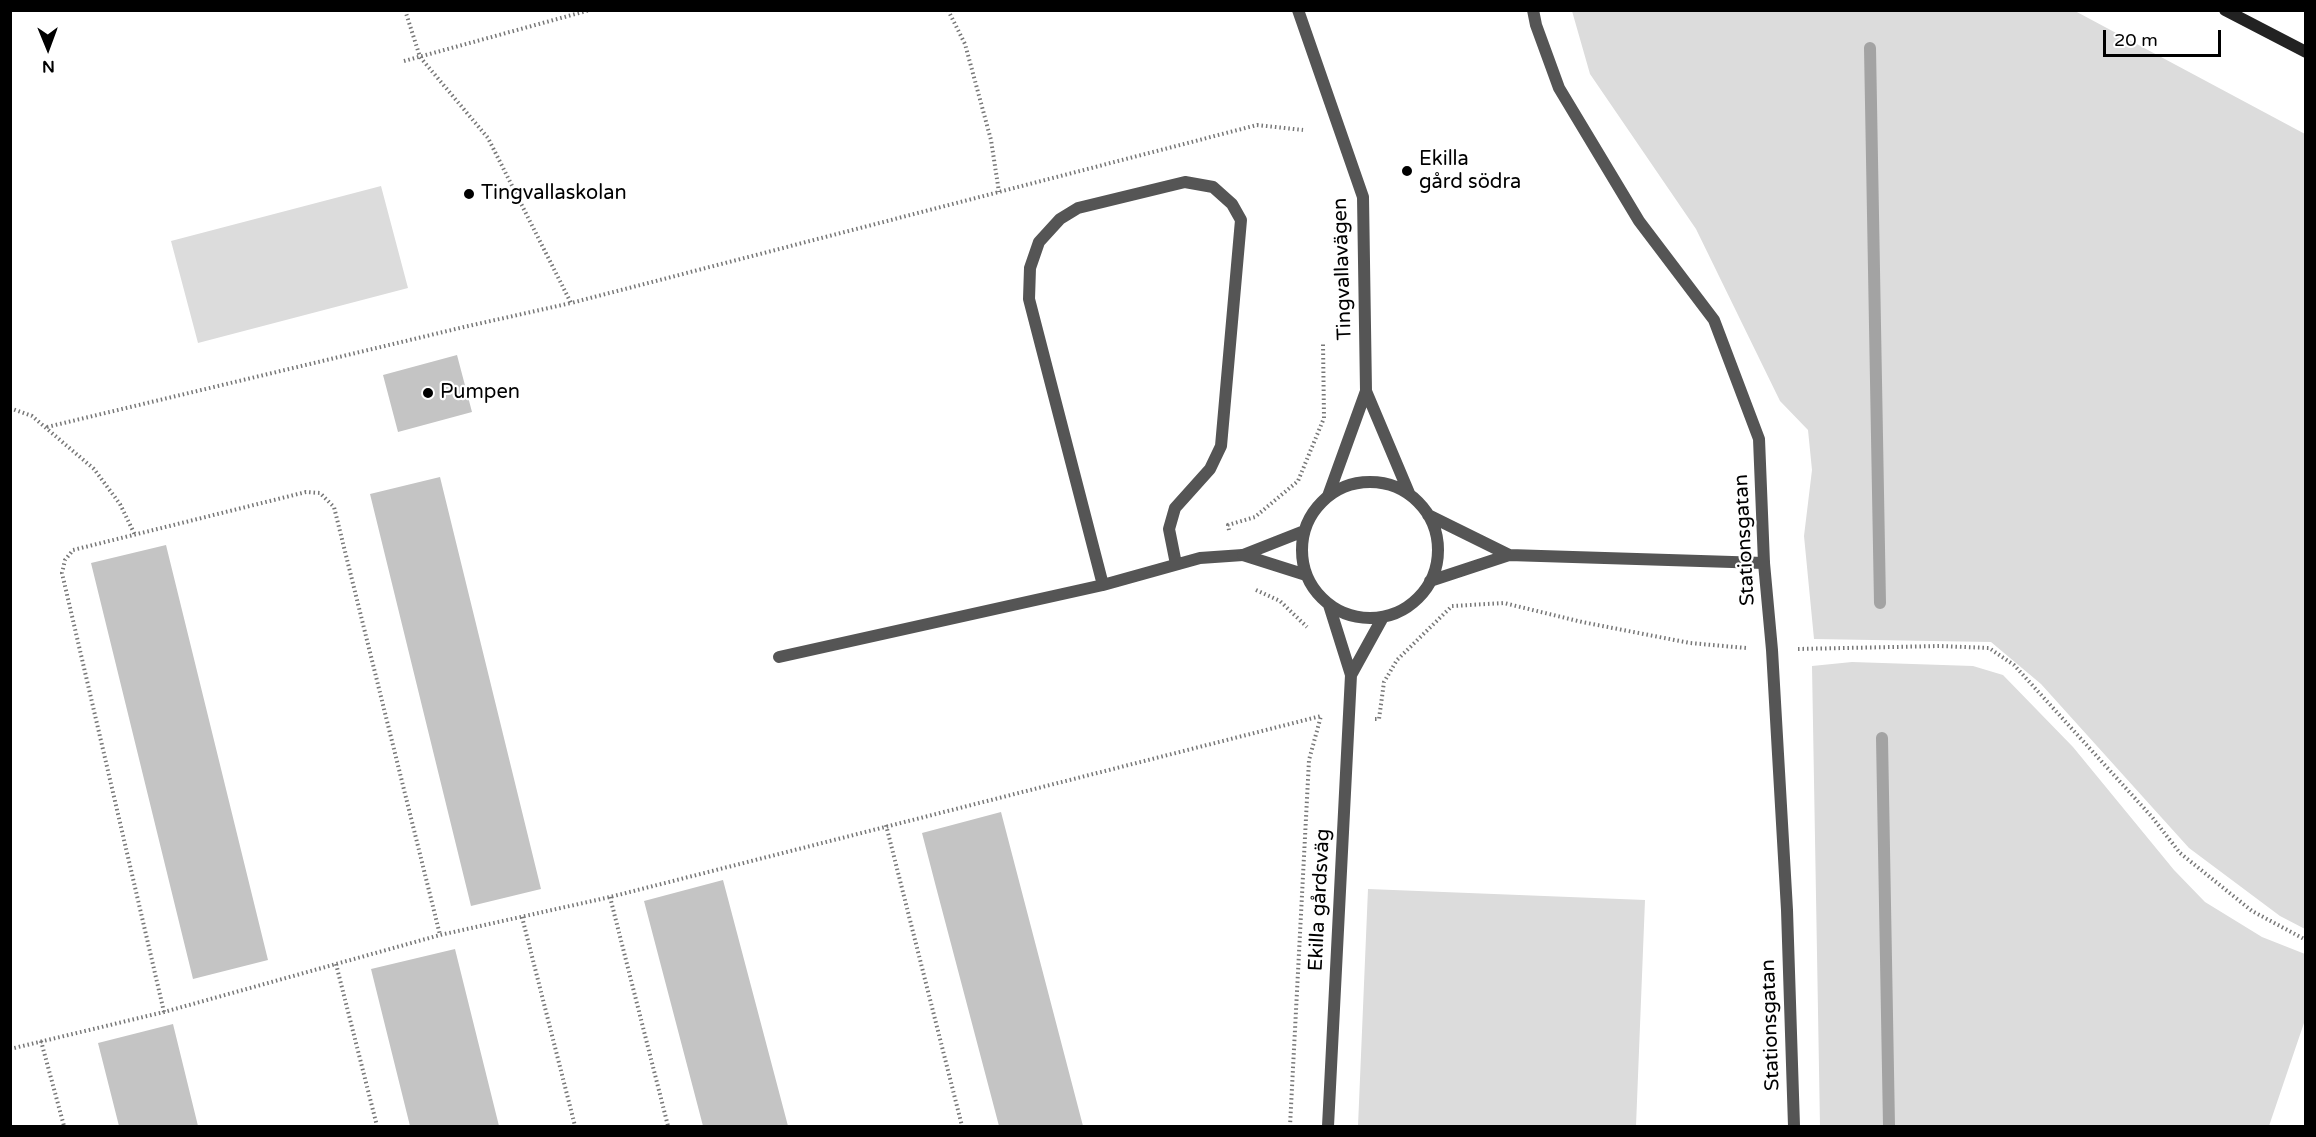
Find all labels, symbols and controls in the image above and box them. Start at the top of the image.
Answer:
north arrow [18,18,78,78]
scale bar [2106,18,2224,56]
text: 20 m [2114,29,2158,51]
text: N [42,56,55,76]
place label: Ekilla gård södra [1419,148,1521,195]
marker: Ekilla gård södra [1400,164,1414,178]
place label: Tingvallaskolan [481,182,627,206]
marker: Tingvallaskolan [462,187,476,201]
street label: Tingvallavägen [1329,197,1357,341]
place label: Pumpen [440,381,520,405]
marker: Pumpen [421,386,435,400]
street label: Stationsgatan [1730,474,1760,606]
street label: Ekilla gårdsväg [1304,828,1336,972]
street label: Stationsgatan [1757,959,1785,1091]

